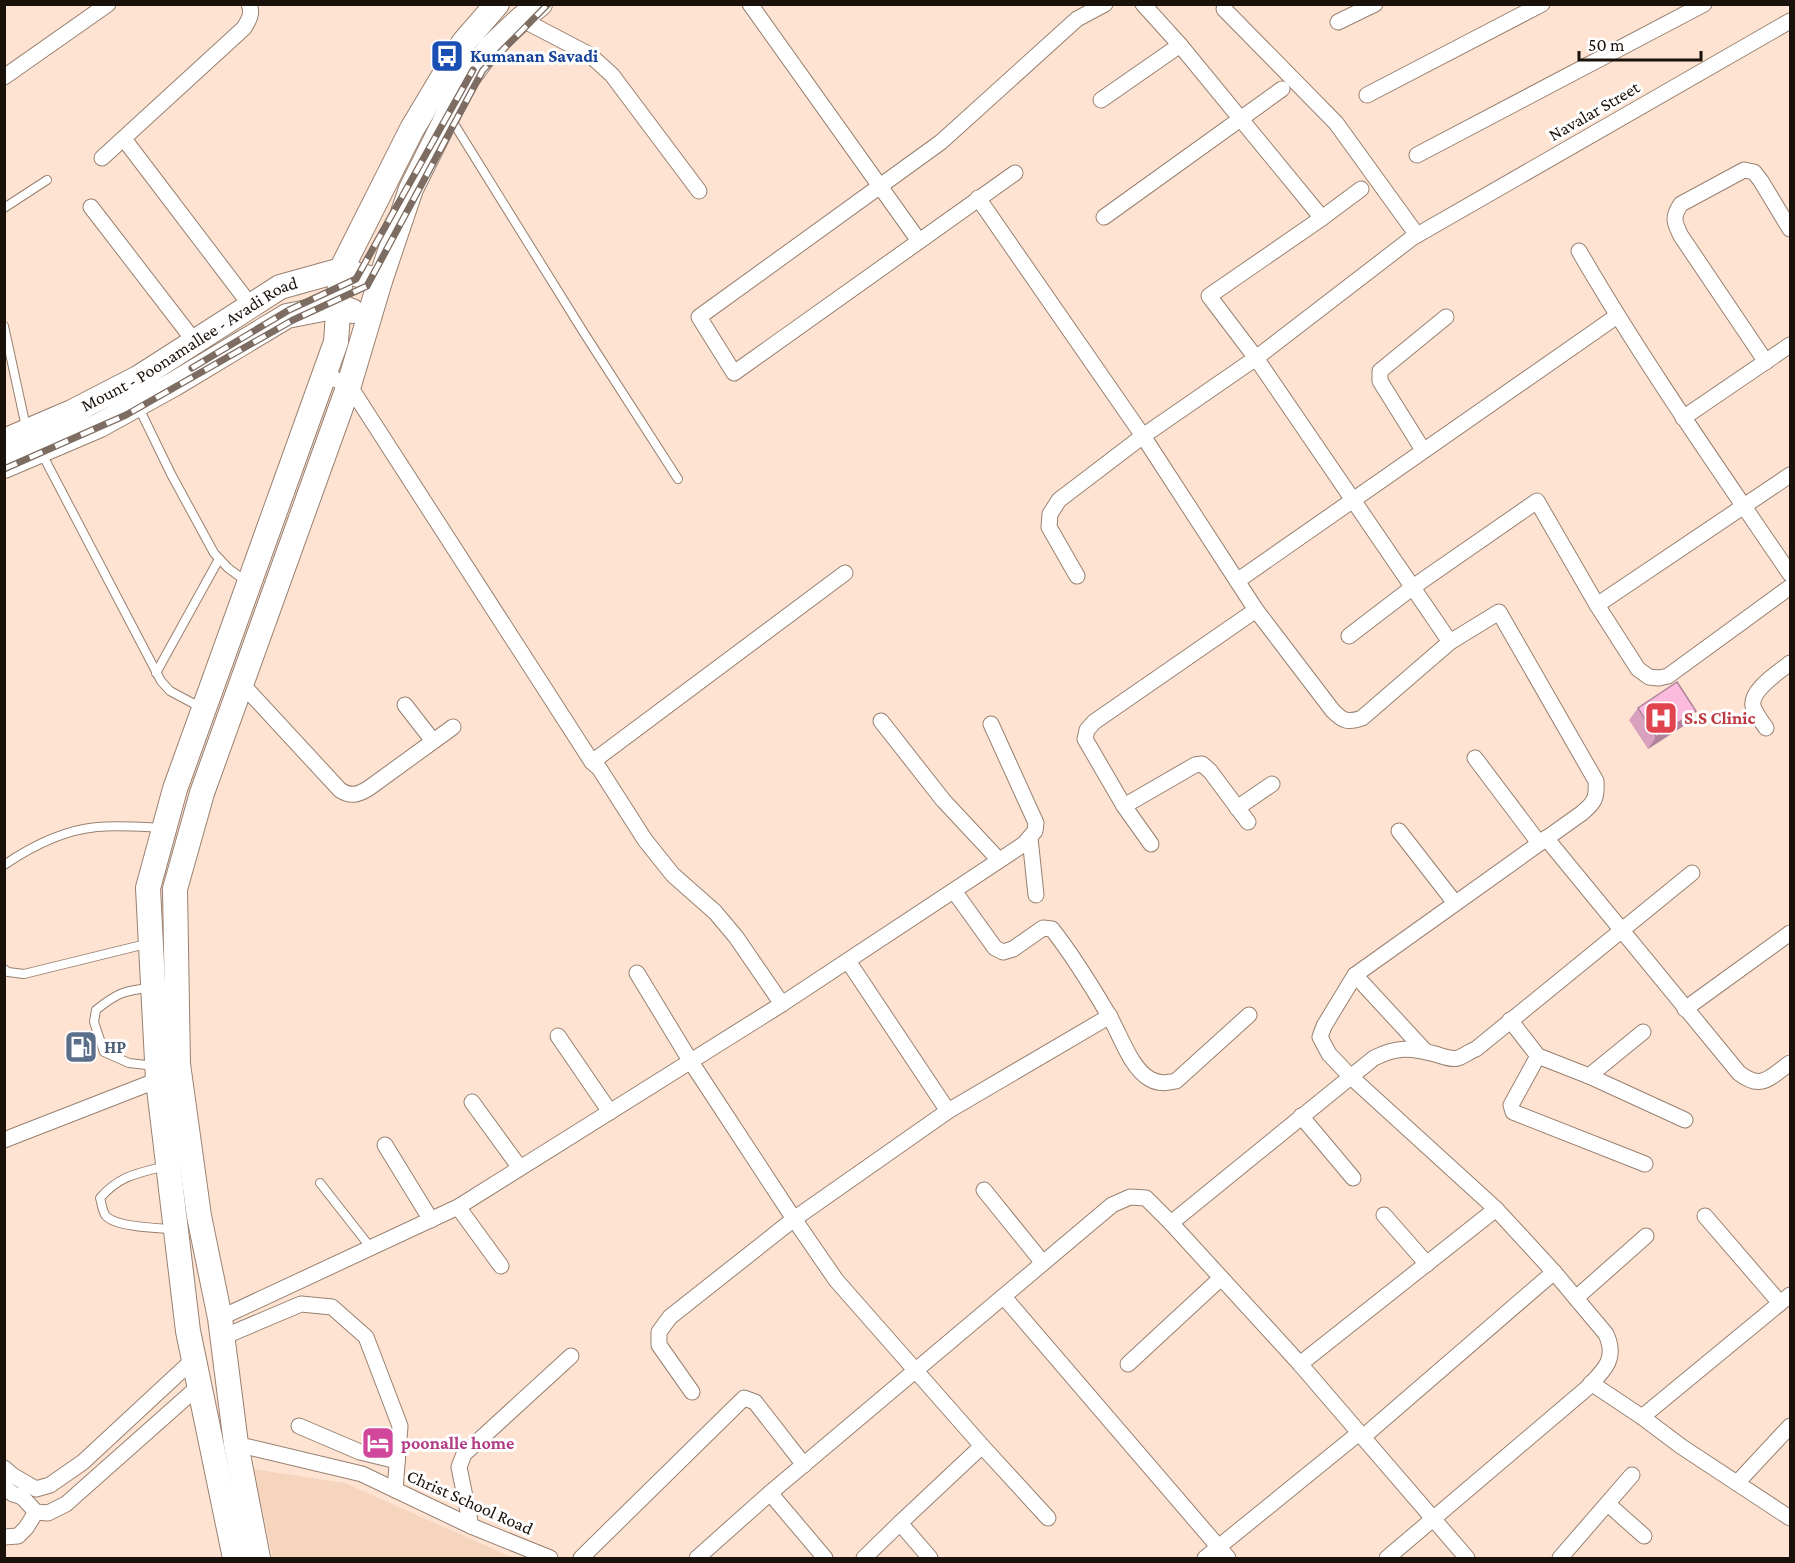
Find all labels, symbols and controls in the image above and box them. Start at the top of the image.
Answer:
scale bar [1579,24,1700,62]
text: 50 m [1588,35,1625,55]
bus stop icon: Kumanan Savadi [429,38,465,74]
place label: Kumanan Savadi [470,46,599,66]
street label: Navalar Street [1545,76,1644,145]
street label: Mount - Poonamallee - Avadi Road [78,272,300,416]
hospital icon: S.S Clinic [1643,700,1679,736]
place label: S.S Clinic [1684,708,1756,728]
fuel station icon: HP [63,1029,99,1065]
place label: HP [104,1037,126,1057]
hotel icon: poonalle home [360,1425,396,1461]
place label: poonalle home [401,1433,514,1453]
street label: Christ School Road [404,1465,537,1539]

